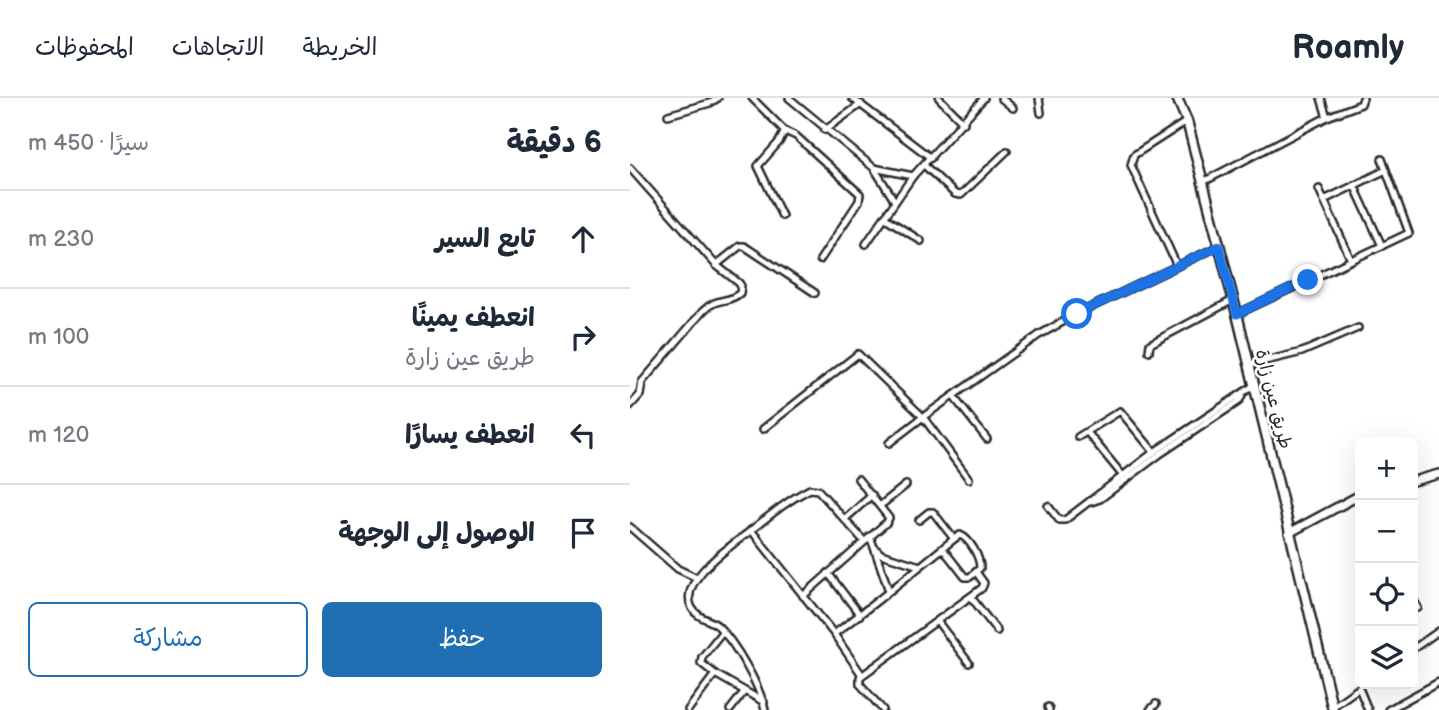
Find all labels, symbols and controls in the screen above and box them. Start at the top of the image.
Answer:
text: Roamly [1292,28,1404,68]
text: المحفوظات [35,33,134,62]
text: الاتجاهات [172,33,265,62]
text: الخريطة [303,33,377,62]
text: 6 دقيقة [507,125,602,161]
text: سيرًا · 450 m [28,129,149,157]
icon: ahead [564,220,602,258]
text: تابع السير [435,224,535,255]
text: 230 m [28,225,94,253]
route end [1292,264,1323,295]
route start [1061,298,1092,329]
text: انعطف يمينًا [412,303,535,334]
icon: right [564,318,602,356]
text: 100 m [28,323,89,351]
text: طريق عين زارة [405,344,535,372]
street label: طريق عين زارة [1251,347,1296,451]
icon: left [564,416,602,454]
text: انعطف يسارًا [405,420,535,451]
text: 120 m [28,421,89,449]
map controls [1355,437,1418,689]
button: + [1355,437,1418,500]
button: − [1355,500,1418,563]
icon: arrive [564,514,602,552]
text: الوصول إلى الوجهة [338,518,535,549]
button: locate [1355,563,1418,626]
button: مشاركة [28,602,308,677]
button: حفظ [322,602,602,677]
button: layers [1355,626,1418,689]

